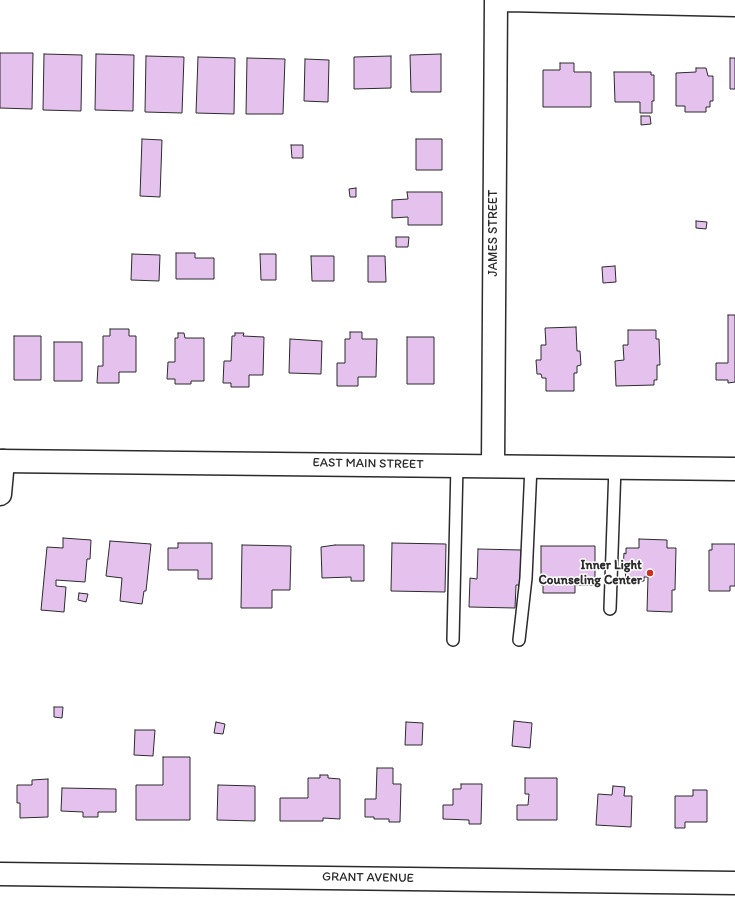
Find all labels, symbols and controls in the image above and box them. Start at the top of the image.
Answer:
street label: JAMES STREET [486,190,502,276]
street label: EAST MAIN STREET [312,455,424,473]
place label: Inner Light Counseling Center [539,558,642,589]
marker: Inner Light Counseling Center [645,568,655,578]
street label: GRANT AVENUE [322,869,414,887]

